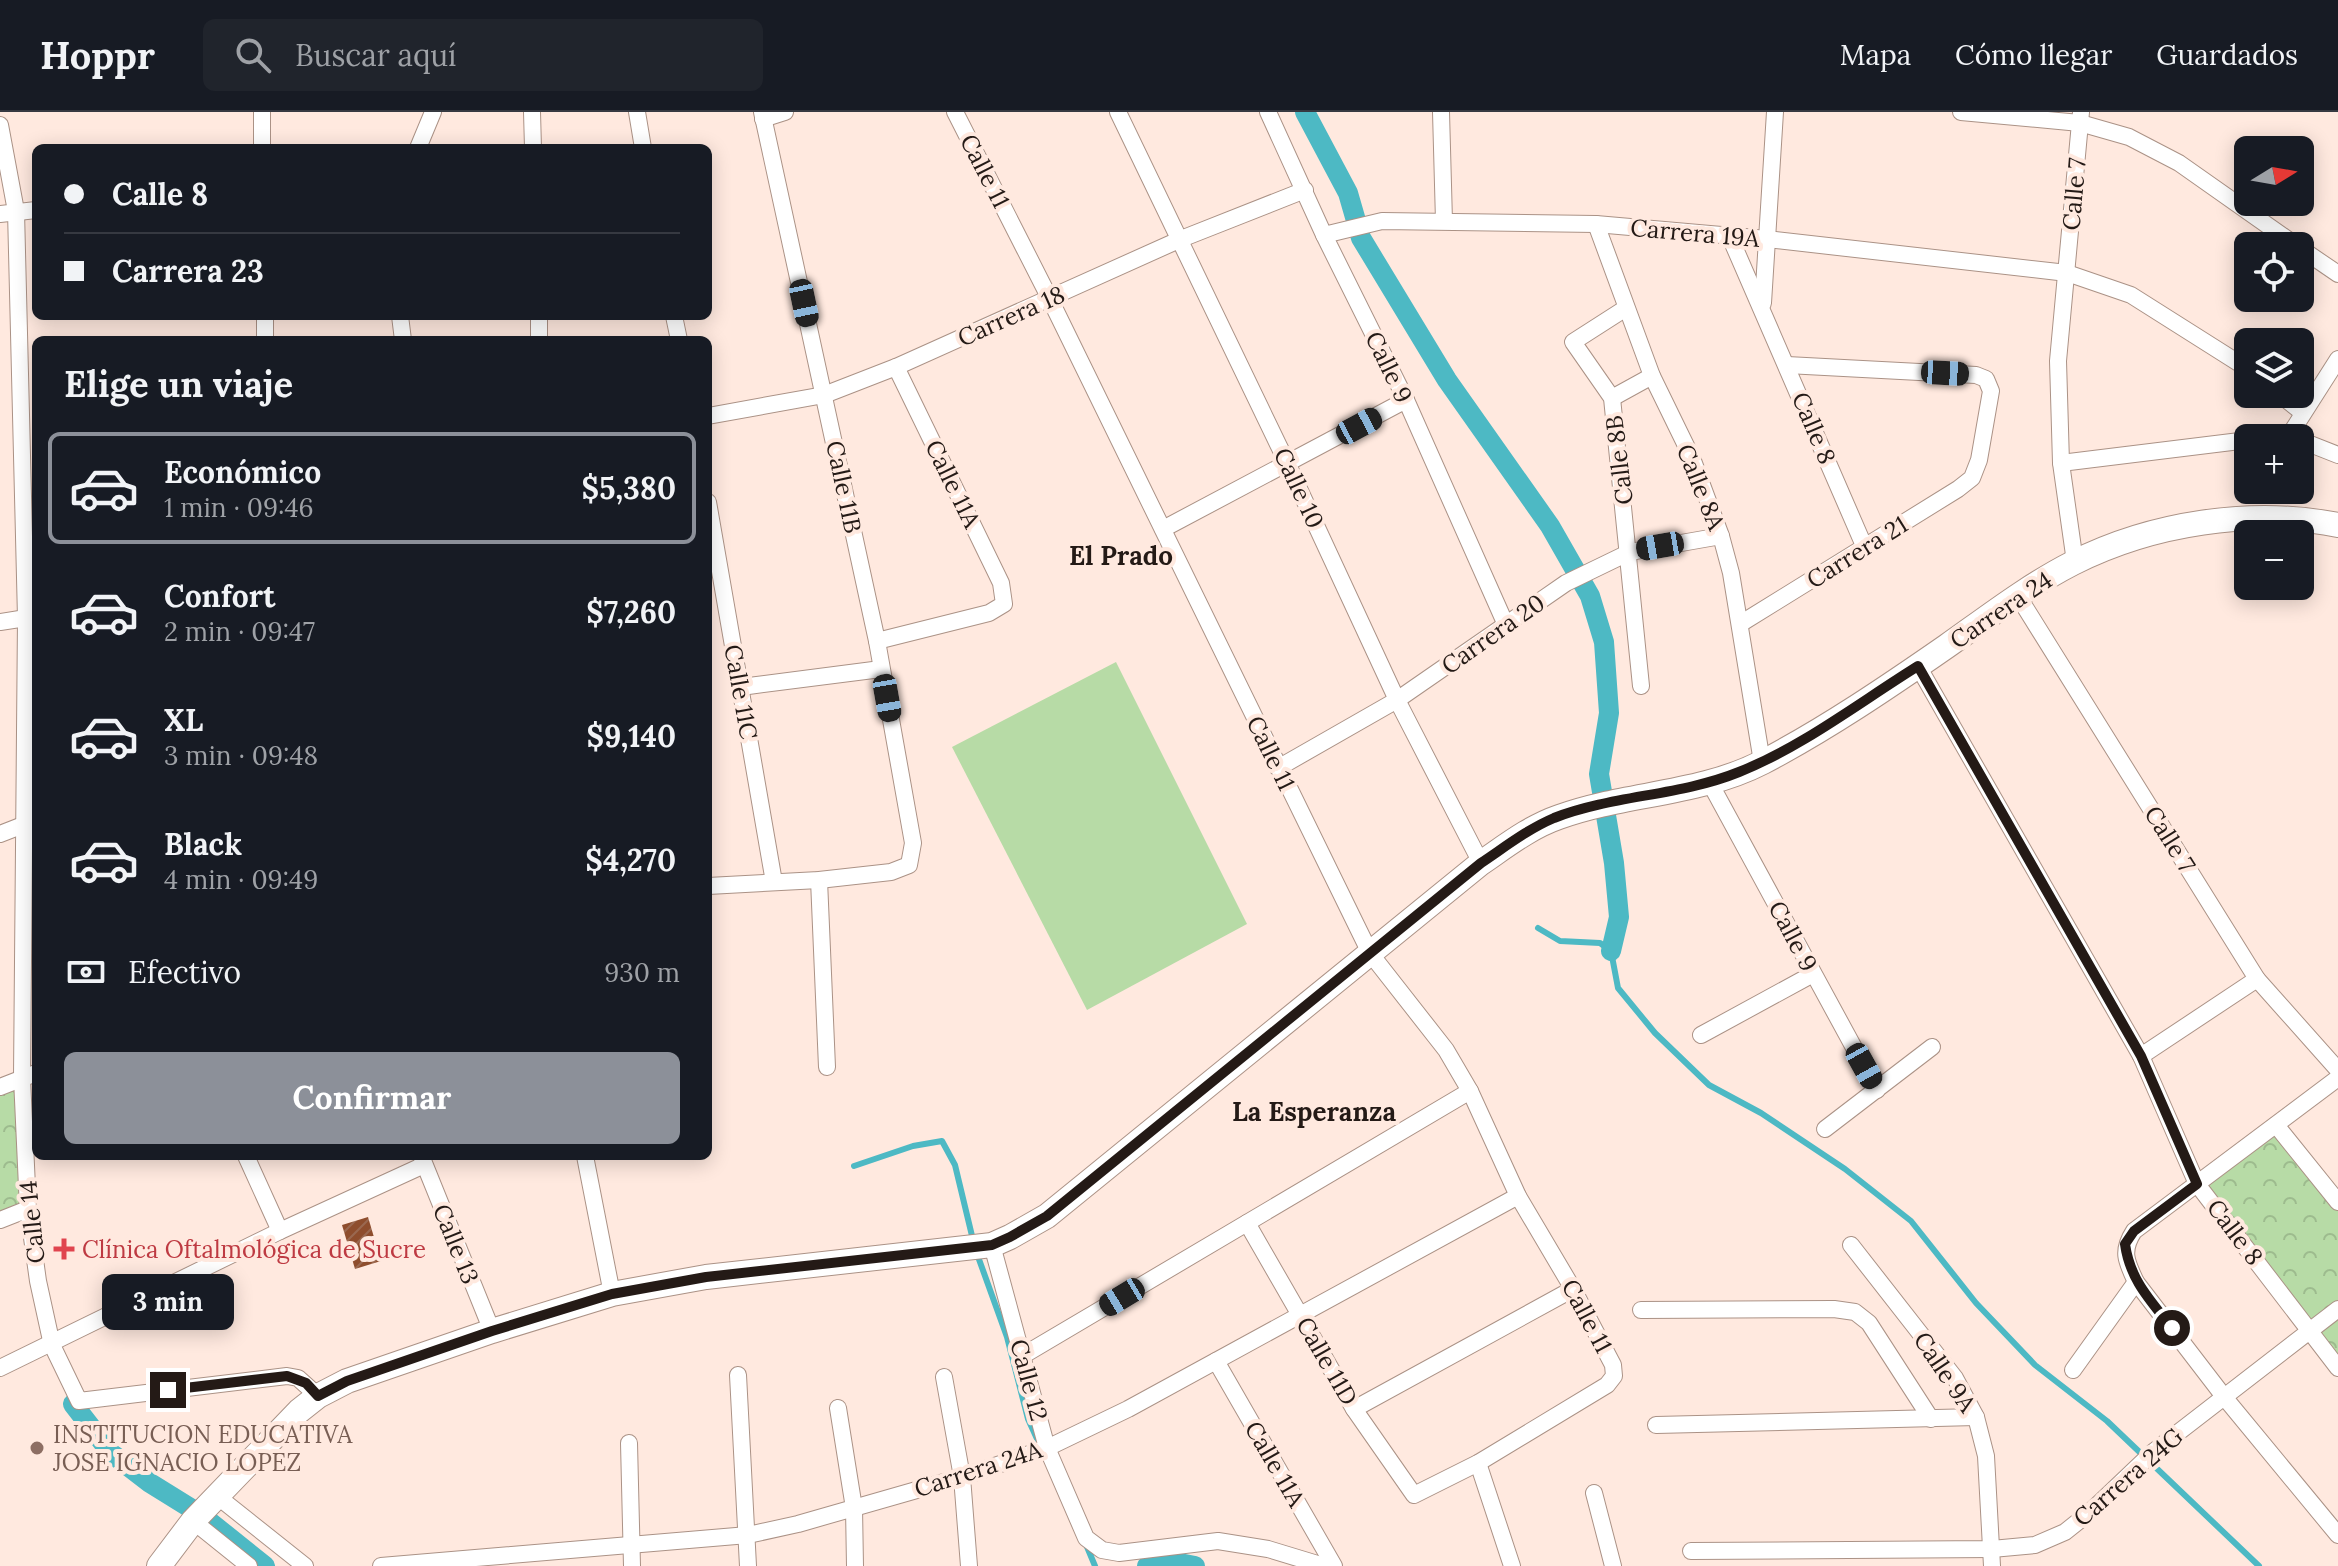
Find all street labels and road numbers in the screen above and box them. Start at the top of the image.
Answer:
street label: Calle 11 [953,129,1017,213]
street label: Calle 7 [2055,156,2093,232]
street label: Carrera 19A [1629,212,1762,254]
street label: Carrera 18 [953,279,1069,353]
street label: Calle 9 [1359,326,1419,408]
street label: Calle 8 [1785,387,1843,469]
street label: Calle 8B [1598,413,1640,507]
street label: Calle 11A [918,435,988,534]
street label: Calle 11B [819,438,869,536]
street label: Calle 8A [1670,439,1733,535]
street label: Calle 10 [1267,443,1331,533]
street label: Carrera 21 [1801,509,1913,595]
street label: Carrera 24 [1944,564,2058,656]
street label: Carrera 20 [1435,587,1551,681]
street label: Calle 11C [717,642,765,742]
street label: Calle 11 [1240,711,1302,795]
street label: Calle 7 [2138,800,2202,878]
street label: Calle 9 [1762,895,1824,977]
street label: Calle 14 [12,1179,52,1265]
street label: Calle 8 [2200,1193,2270,1271]
street label: Calle 13 [426,1199,486,1289]
street label: Calle 11 [1555,1274,1619,1358]
street label: Calle 11D [1289,1311,1365,1411]
street label: Calle 9A [1907,1326,1984,1419]
street label: Calle 12 [1003,1336,1055,1424]
street label: Calle 11A [1238,1415,1312,1513]
street label: Carrera 24G [2067,1421,2189,1533]
street label: Carrera 24A [910,1434,1047,1504]

